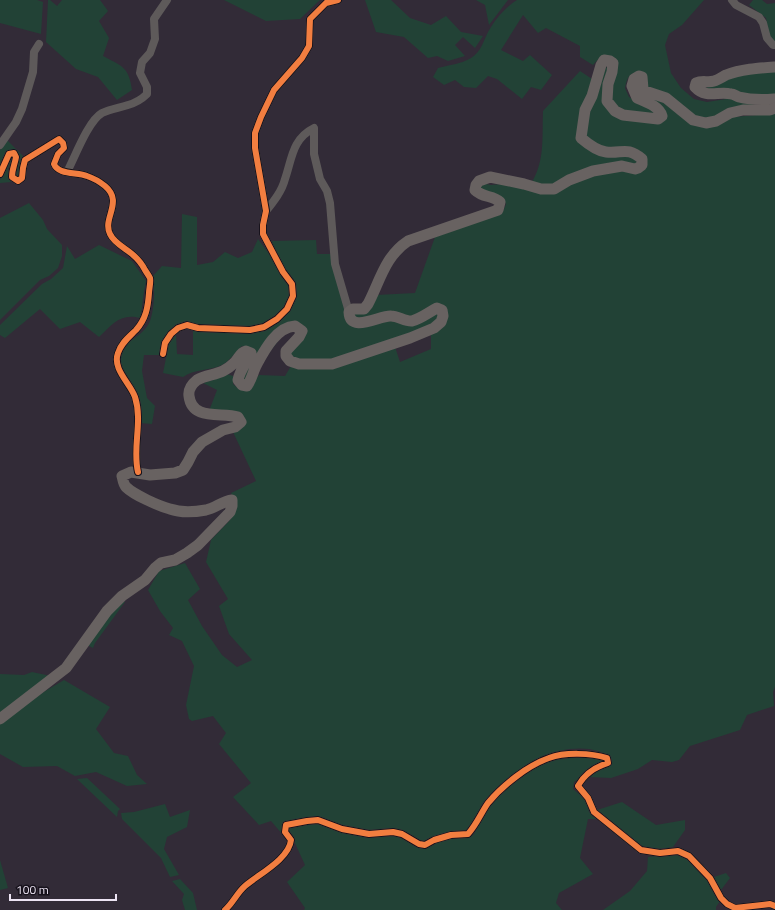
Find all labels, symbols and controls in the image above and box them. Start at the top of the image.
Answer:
scale bar [10,876,116,902]
text: 100 m [16,880,49,899]

